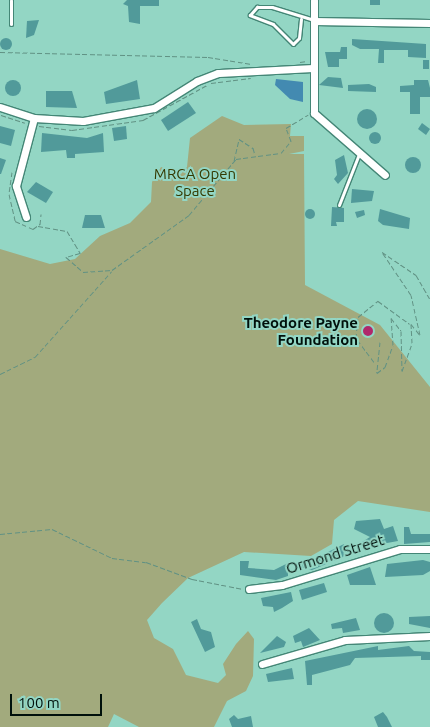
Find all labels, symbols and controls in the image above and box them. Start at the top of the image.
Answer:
park label: MRCA Open Space [154,164,236,199]
place label: Theodore Payne Foundation [244,313,358,348]
marker: Theodore Payne Foundation [362,325,374,337]
street label: Ormond Street [284,531,386,577]
scale bar [12,684,105,716]
text: 100 m [18,694,60,711]

